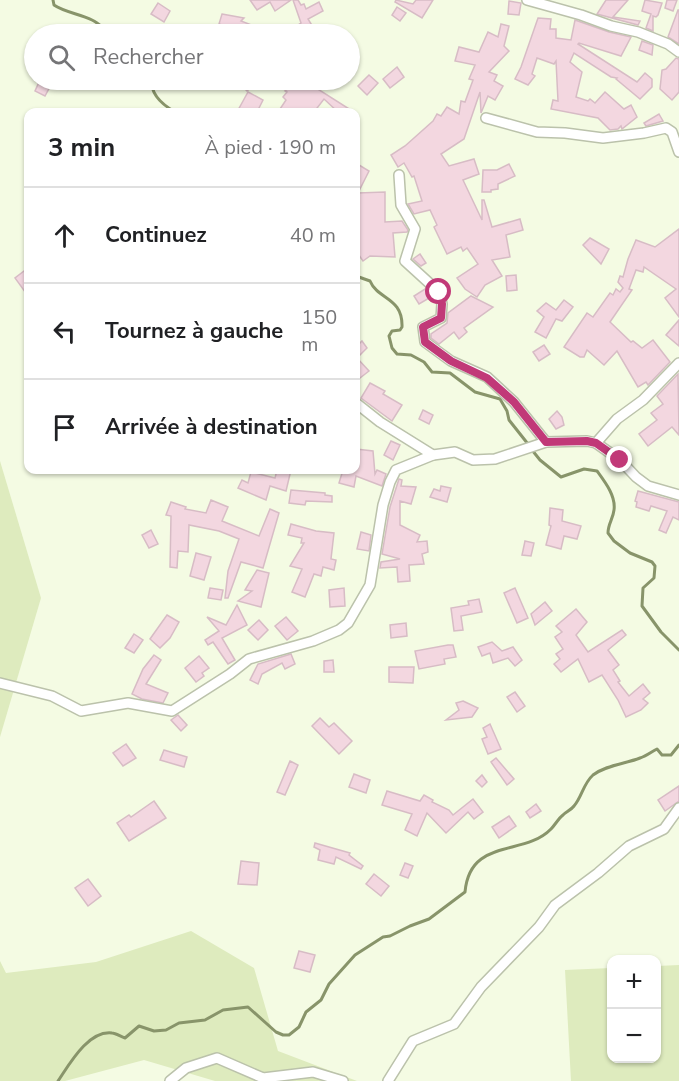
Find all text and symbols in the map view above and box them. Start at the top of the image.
search box [24,24,360,90]
icon: search [45,41,78,74]
text: Rechercher [93,42,204,72]
text: 3 min [48,130,115,165]
text: À pied · 190 m [205,134,336,161]
icon: ahead [48,219,81,252]
text: Continuez [105,220,207,250]
text: 40 m [290,222,336,249]
route start [425,278,451,304]
text: 150 m [301,304,337,358]
icon: left [48,315,81,348]
text: Tournez à gauche [105,316,283,346]
icon: arrive [48,411,81,444]
text: Arrivée à destination [105,412,318,442]
route end [606,446,632,472]
map controls [607,955,661,1063]
button: + [607,955,661,1009]
button: − [607,1009,661,1063]

